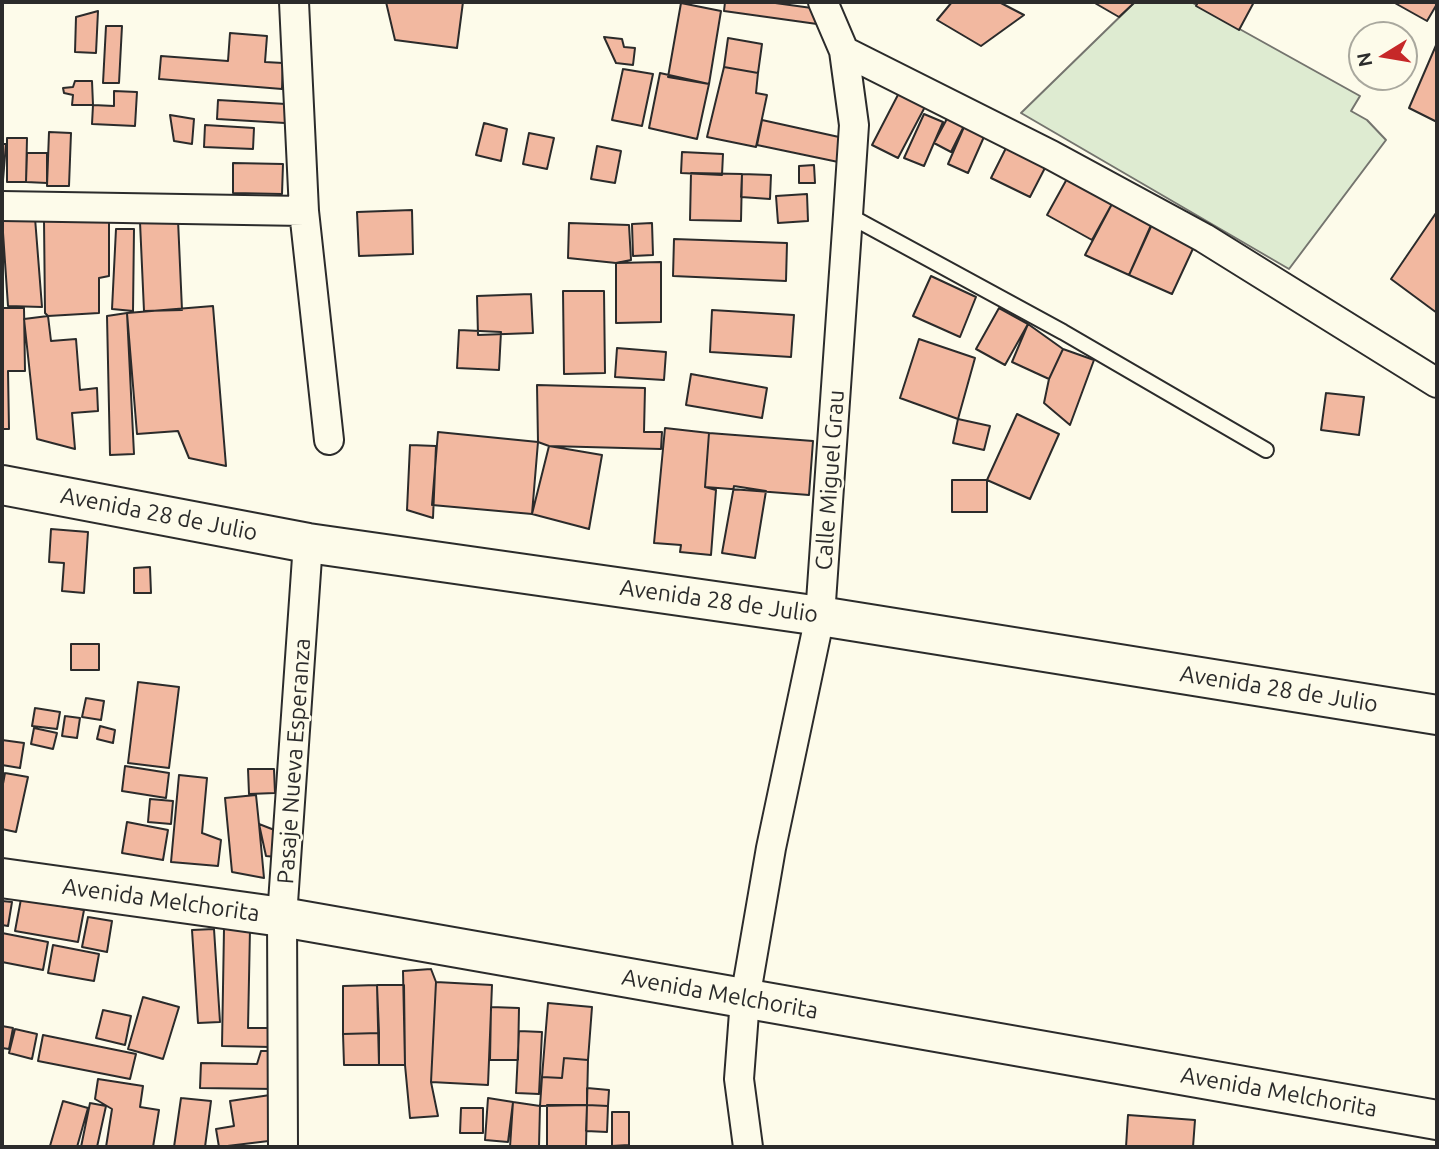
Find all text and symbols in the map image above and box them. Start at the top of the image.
north arrow [1348,21,1418,91]
text: N [1352,51,1377,69]
street label: Calle Miguel Grau [810,389,850,571]
street label: Avenida 28 de Julio [58,481,260,547]
street label: Avenida 28 de Julio [618,573,820,629]
street label: Pasaje Nueva Esperanza [272,637,316,885]
street label: Avenida 28 de Julio [1178,660,1380,718]
street label: Avenida Melchorita [61,872,261,928]
street label: Avenida Melchorita [620,963,820,1025]
street label: Avenida Melchorita [1179,1061,1379,1123]

